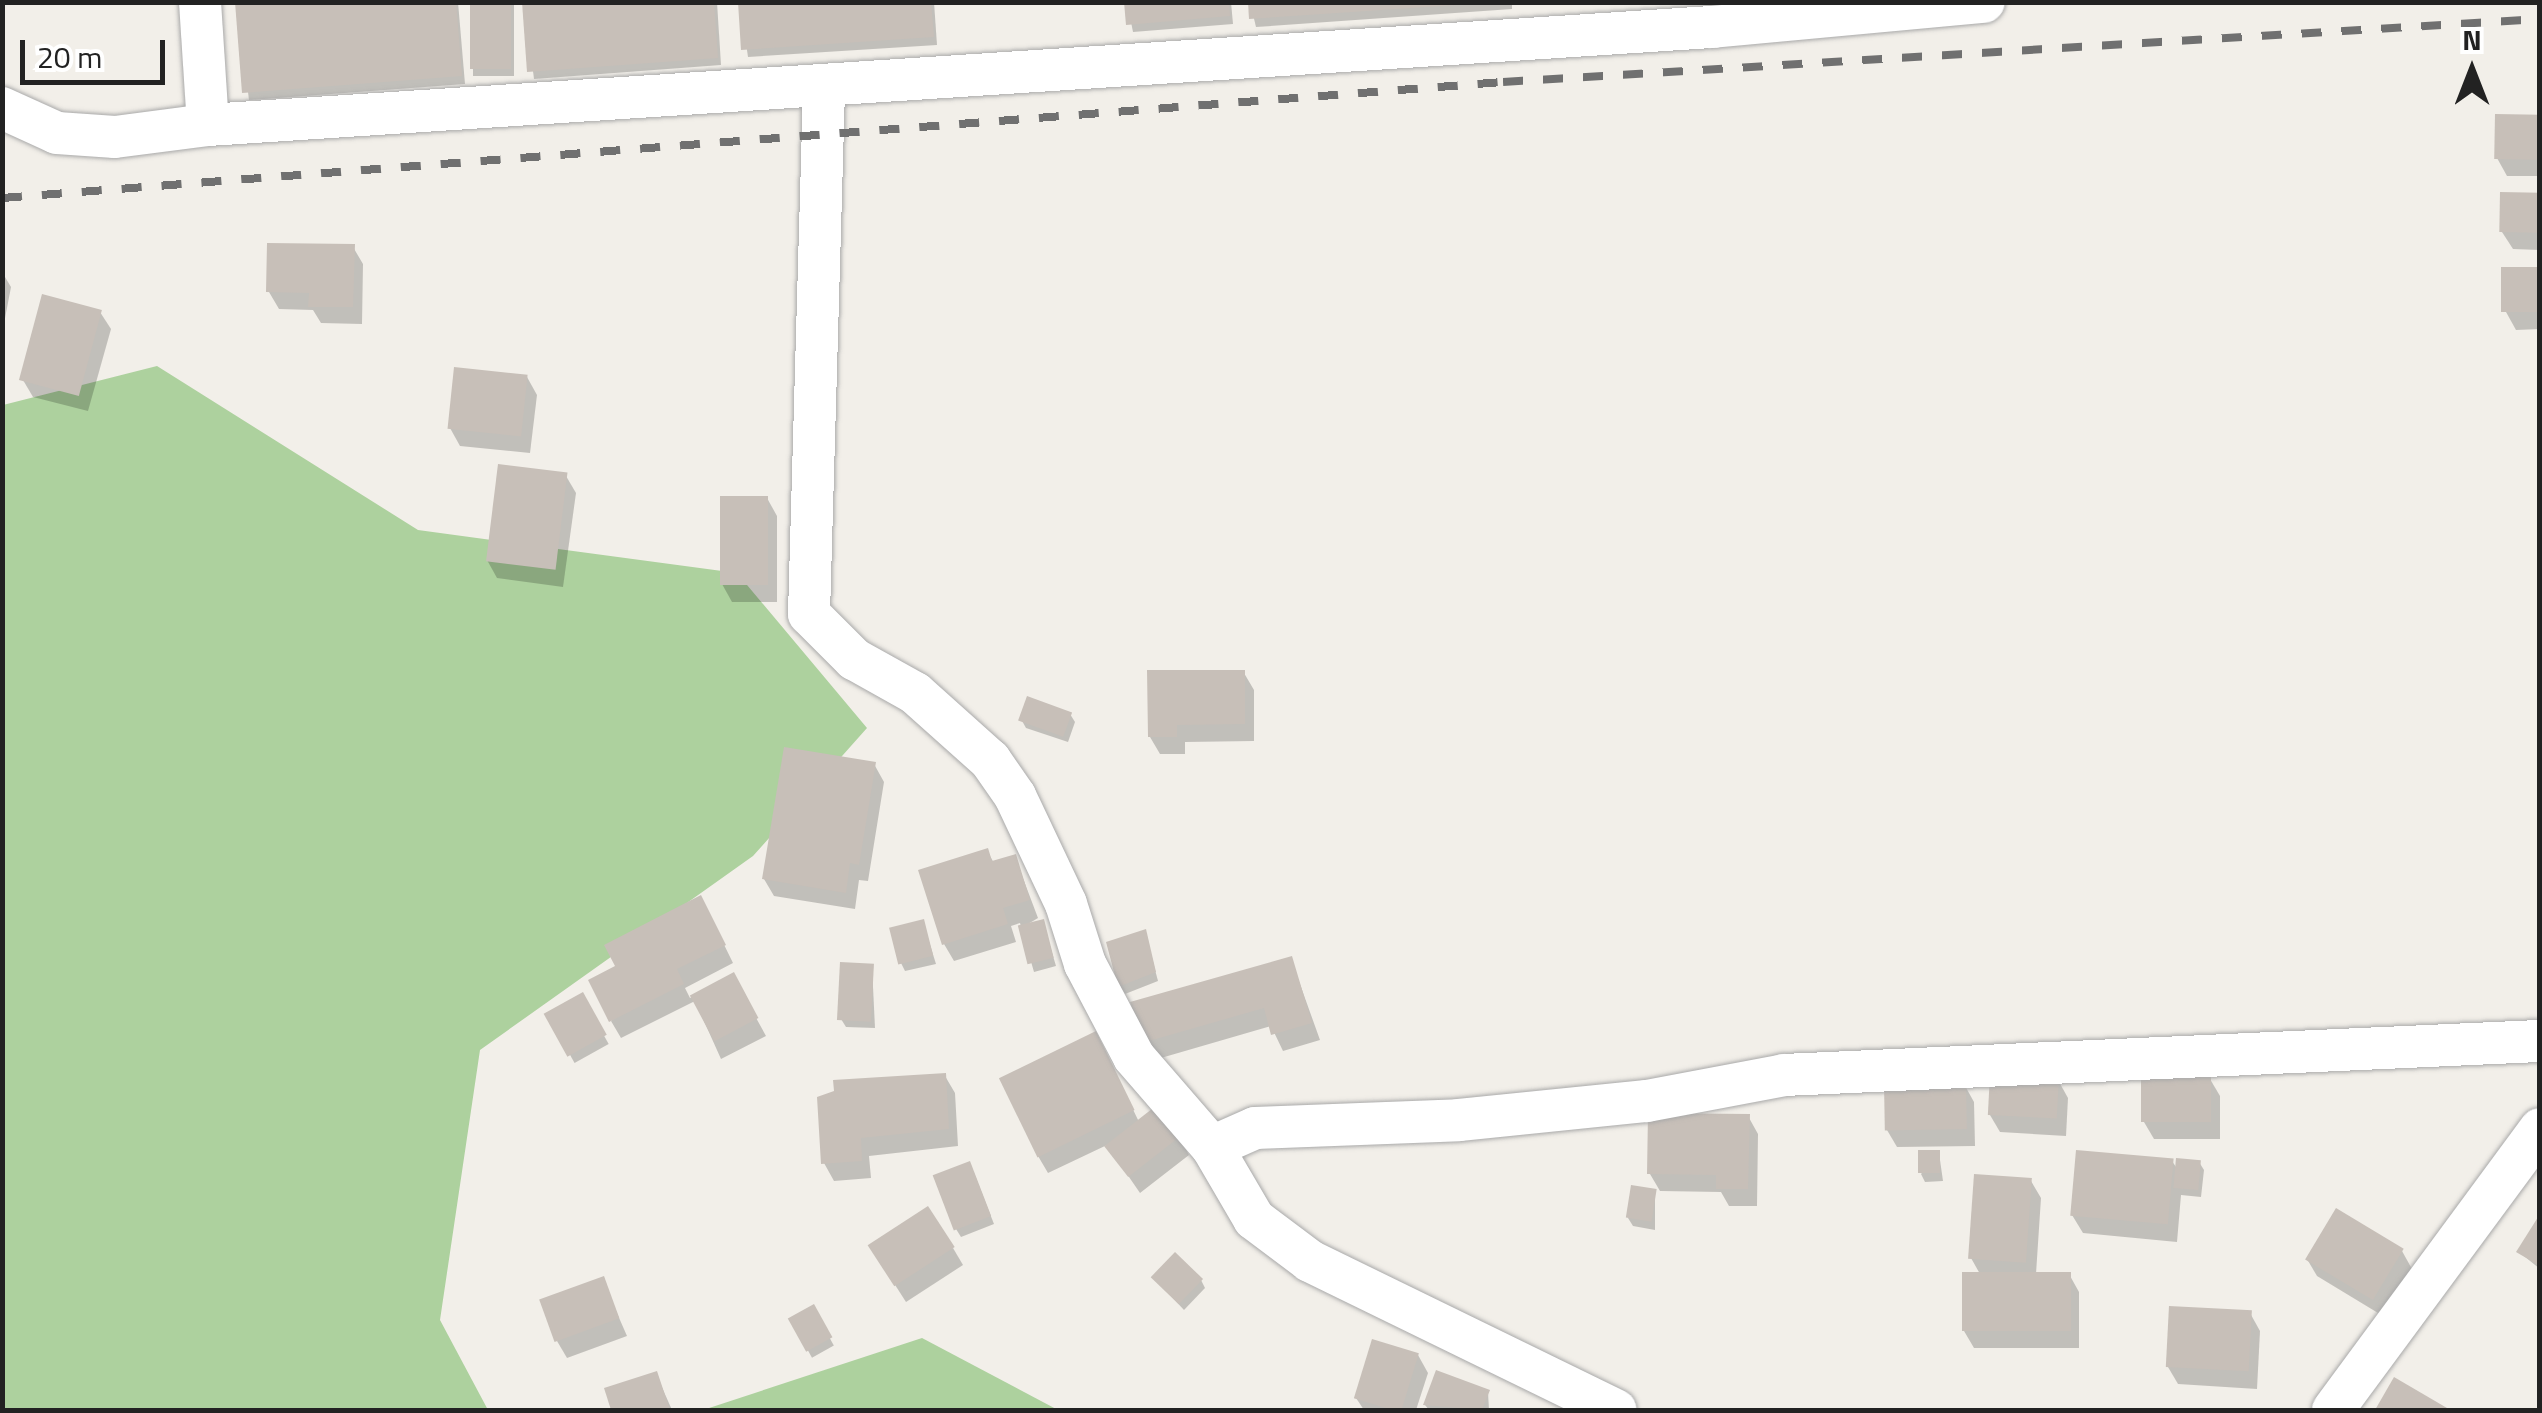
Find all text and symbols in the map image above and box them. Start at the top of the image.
text: N [2462,18,2482,61]
scale bar [25,20,170,82]
north arrow [2422,20,2522,120]
text: 20 m [37,34,102,80]

